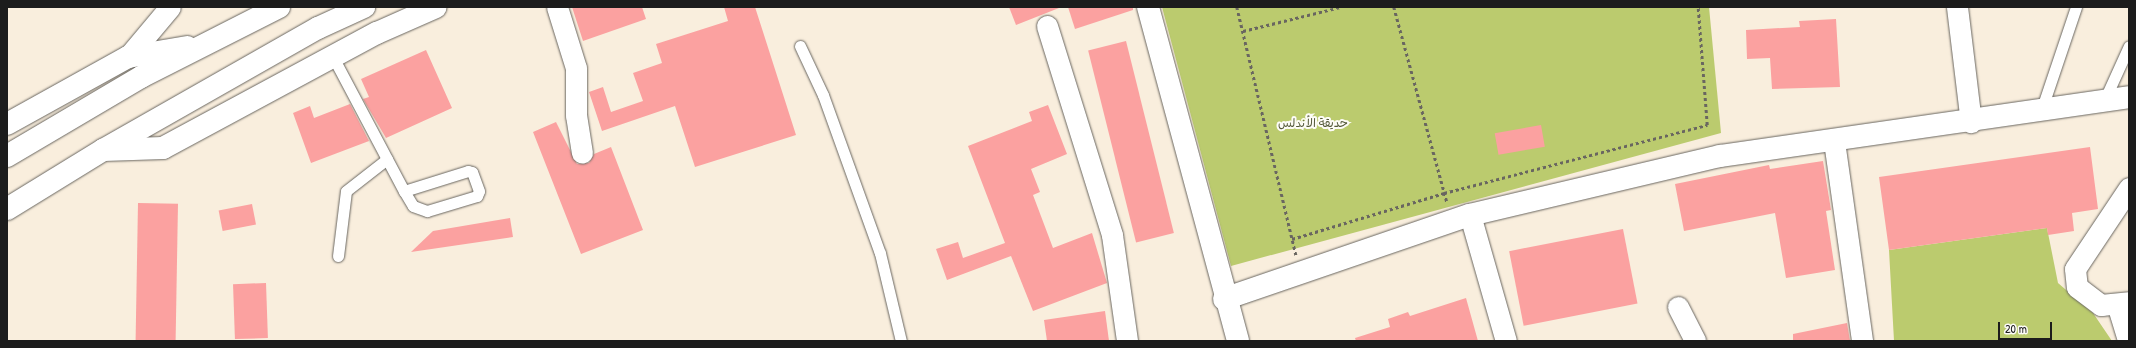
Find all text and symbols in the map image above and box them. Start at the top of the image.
park label: حديقة الأندلس [1278,116,1348,130]
scale bar [2000,314,2054,340]
text: 20 m [2005,320,2027,337]

